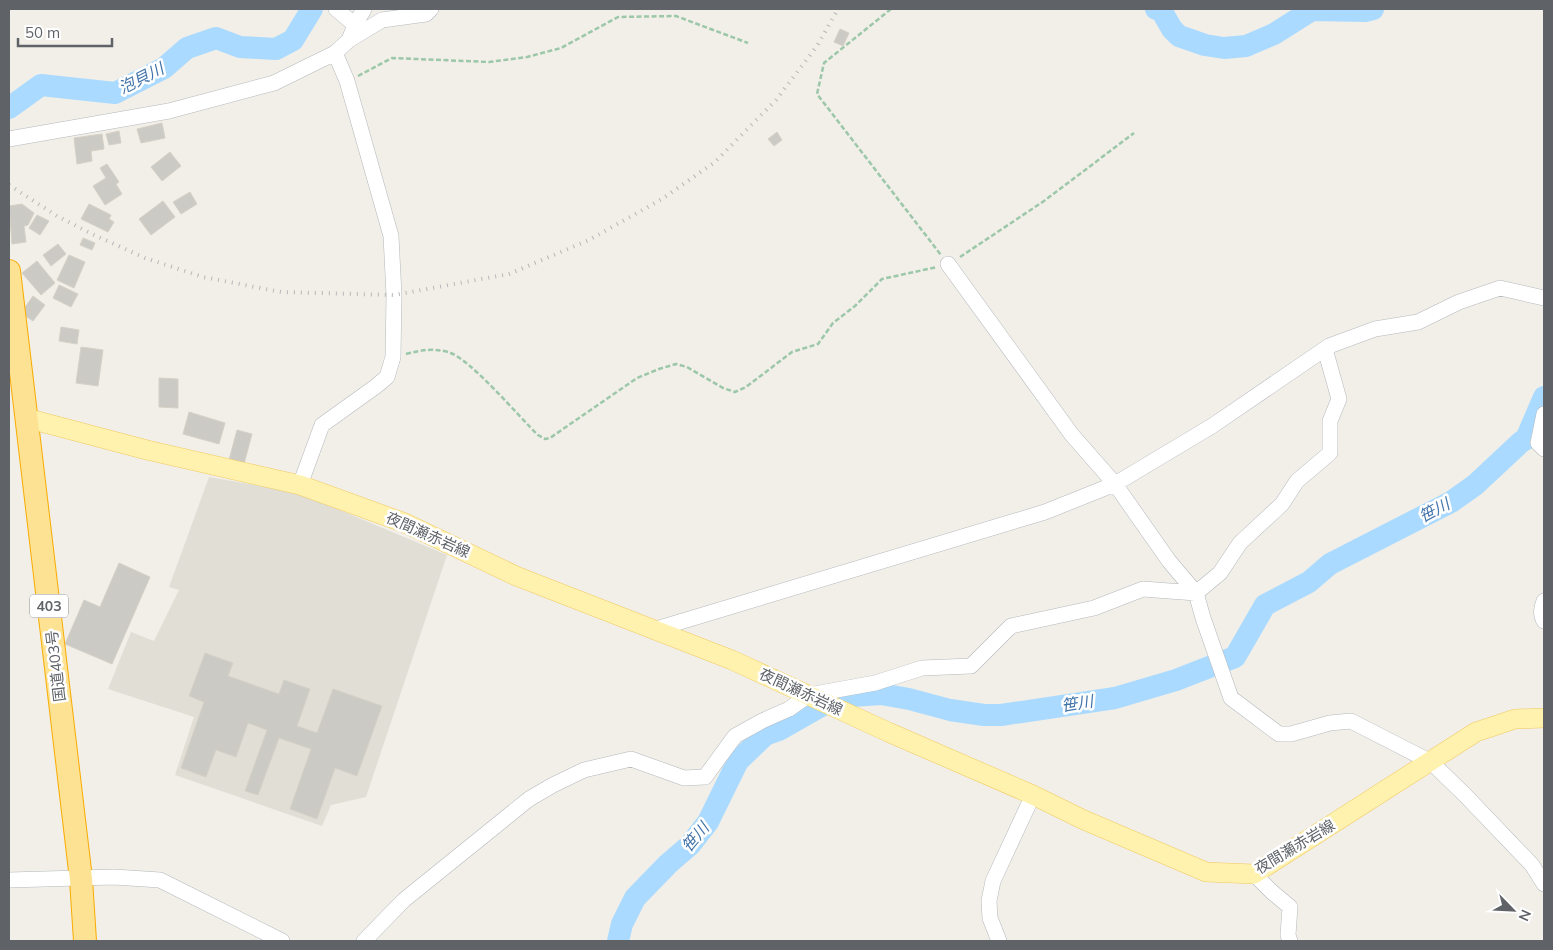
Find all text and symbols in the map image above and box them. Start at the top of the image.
scale bar [18,15,111,47]
text: 50 m [25,23,60,42]
water label: 泡貝川 [115,57,169,98]
water label: 笹川 [1415,493,1455,526]
street label: 夜間瀬赤岩線 [383,508,473,562]
road number: 403 [30,594,68,618]
street label: 国道403号 [42,629,69,703]
street label: 夜間瀬赤岩線 [756,664,846,719]
water label: 笹川 [1060,690,1096,715]
street label: 夜間瀬赤岩線 [1251,815,1338,878]
water label: 笹川 [677,817,714,856]
north arrow [1488,885,1538,935]
text: N [1515,907,1535,924]

